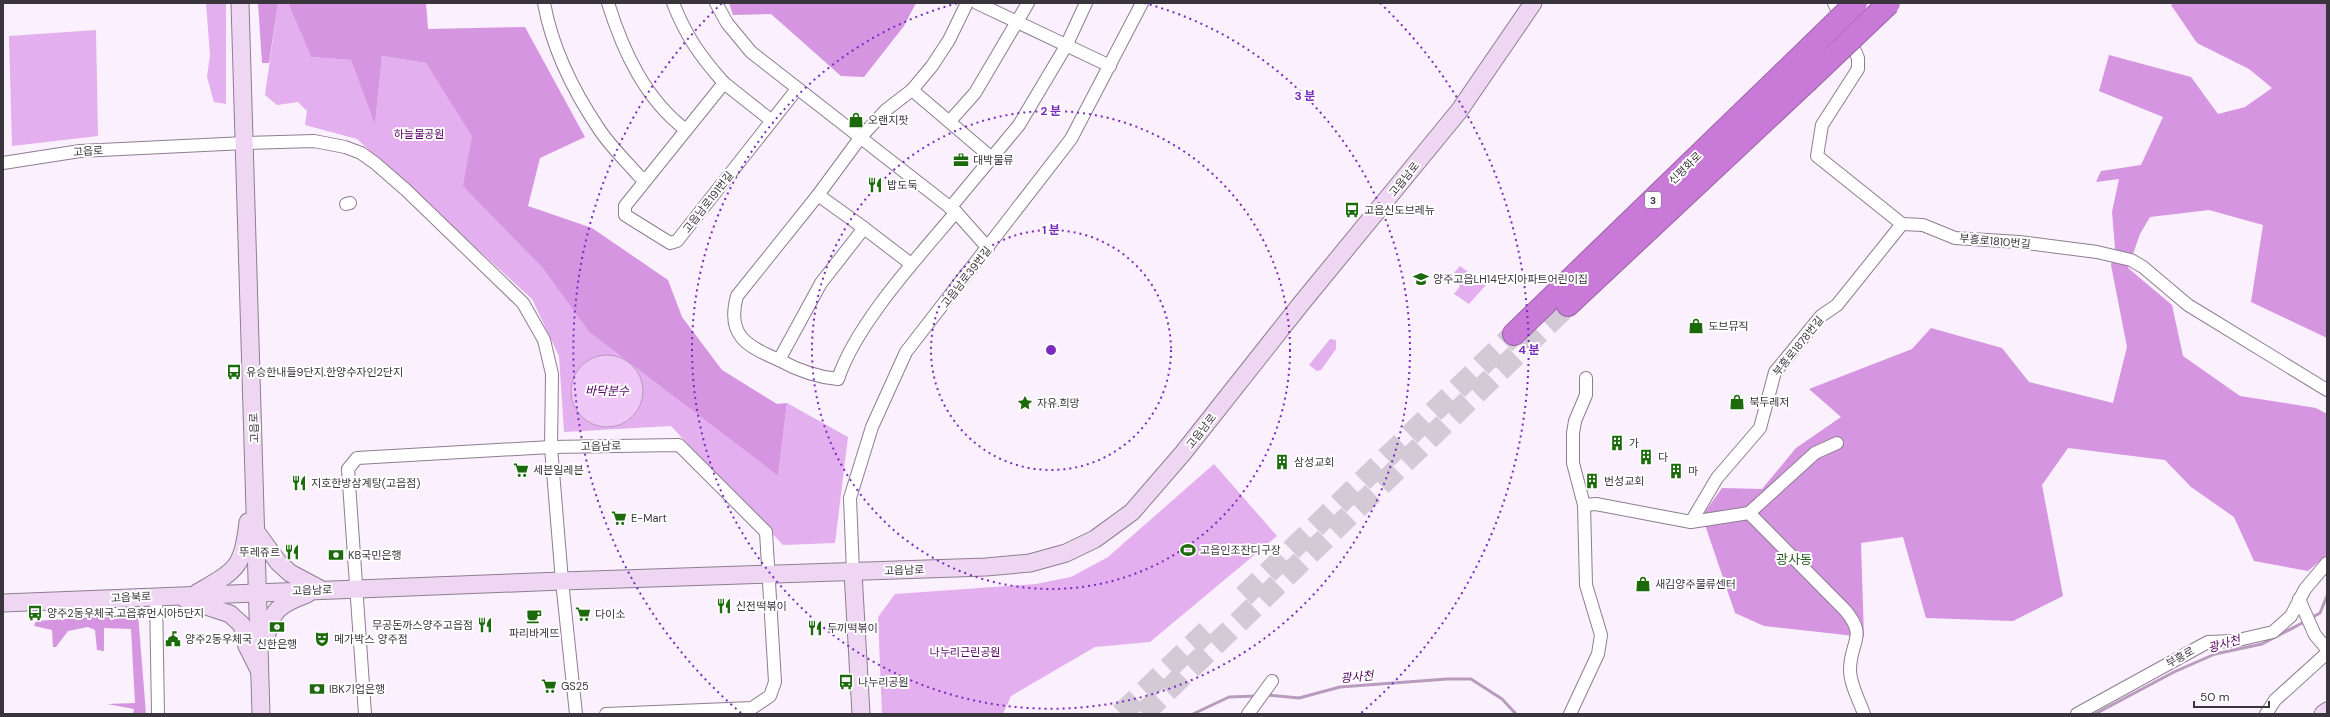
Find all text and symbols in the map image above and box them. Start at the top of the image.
text: 3 분 [1294,88,1316,104]
text: 2 분 [1041,103,1061,119]
shop icon: 오랜지팟 [847,111,865,129]
place label: 오랜지팟 [868,113,908,127]
park label: 하늘물공원 [394,127,444,141]
street label: 고읍로 [72,143,104,159]
street label: 신평화로 [1666,149,1704,187]
office icon: 대박물류 [952,151,970,169]
place label: 대박물류 [973,153,1013,167]
street label: 고읍남로 [1386,159,1422,199]
street label: 고읍남로191번길 [680,168,736,236]
restaurant icon: 밥도둑 [866,176,884,194]
place label: 밥도둑 [887,178,917,192]
road number: 3 [1645,192,1661,208]
bus stop icon: 고읍신도브레뉴 [1343,201,1361,219]
place label: 고읍신도브레뉴 [1364,203,1435,217]
text: 1 분 [1042,222,1060,238]
street label: 부흥로1810번길 [1959,231,2031,251]
street label: 고읍남로39번길 [938,244,994,310]
school or university icon: 양주고읍LH14단지아파트어린이집 [1412,270,1430,288]
place label: 양주고읍LH14단지아파트어린이집 [1433,272,1588,286]
street label: 부흥로1878번길 [1770,313,1826,379]
shop icon: 도브뮤직 [1687,317,1705,335]
place label: 도브뮤직 [1708,319,1748,333]
text: 4 분 [1518,342,1540,358]
centre of rings [1044,343,1058,357]
bus stop icon: 유승한내들9단지.한양수자인2단지 [225,363,243,381]
place label: 유승한내들9단지.한양수자인2단지 [246,365,403,379]
water label: 바닥분수 [585,383,630,399]
shop icon: 북두레저 [1728,393,1746,411]
place icon: 자유.희망 [1016,394,1034,412]
place label: 북두레저 [1749,395,1789,409]
place label: 자유.희망 [1037,396,1080,410]
street label: 고읍남로 [1183,411,1219,451]
street label: 고읍로 [246,413,262,443]
building icon: 가 [1608,434,1626,452]
place label: 가 [1629,436,1639,450]
street label: 고읍남로 [581,439,621,453]
building icon: 다 [1637,448,1655,466]
place label: 다 [1658,450,1668,464]
building icon: 삼성교회 [1273,453,1291,471]
place label: 삼성교회 [1294,455,1334,469]
supermarket icon: 세븐일레븐 [512,461,530,479]
building icon: 마 [1667,462,1685,480]
place label: 세븐일레븐 [533,463,584,477]
place label: 마 [1688,464,1698,478]
building icon: 번성교회 [1583,472,1601,490]
restaurant icon: 지호한방삼계탕(고읍점) [290,474,308,492]
place label: 번성교회 [1604,474,1644,488]
place label: 지호한방삼계탕(고읍점) [311,476,420,490]
supermarket icon: E-Mart [610,509,628,527]
place label: E-Mart [631,511,667,525]
sports icon: 고읍인조잔디구장 [1179,541,1197,559]
restaurant icon: 뚜레쥬르 [283,543,301,561]
place label: 고읍인조잔디구장 [1200,543,1281,557]
place label: 뚜레쥬르 [240,545,280,559]
bank icon: KB국민은행 [327,546,345,564]
place label: KB국민은행 [348,548,402,562]
district label: 광사동 [1776,551,1812,568]
street label: 고읍남로 [884,562,924,578]
shop icon: 새김양주물류센터 [1634,575,1652,593]
place label: 새김양주물류센터 [1655,577,1736,591]
street label: 고읍남로 [292,582,332,598]
street label: 고읍북로 [110,589,152,605]
restaurant icon: 신전떡볶이 [715,597,733,615]
place label: 신전떡볶이 [736,599,787,613]
bus stop icon: 양주2동우체국.고읍휴먼시아5단지 [26,604,44,622]
supermarket icon: 다이소 [574,605,592,623]
place label: 양주2동우체국.고읍휴먼시아5단지 [47,606,204,620]
cafe icon: 파리바게뜨 [525,607,543,625]
place label: 다이소 [595,607,625,621]
restaurant icon: 무공돈까스양주고읍점 [476,616,494,634]
bank icon: 신한은행 [268,618,286,636]
place label: 무공돈까스양주고읍점 [372,618,473,632]
restaurant icon: 두끼떡볶이 [806,619,824,637]
place label: 두끼떡볶이 [827,621,878,635]
place label: 파리바게뜨 [509,626,559,640]
public building icon: 양주2동우체국 [164,630,182,648]
theatre icon: 메가박스 양주점 [313,630,331,648]
water label: 광사천 [2206,631,2244,656]
place label: 양주2동우체국 [185,632,252,646]
place label: 메가박스 양주점 [334,632,408,646]
place label: 신한은행 [257,637,297,651]
street label: 부흥로 [2163,644,2197,670]
park label: 나누리근린공원 [930,645,1000,659]
water label: 광사천 [1340,667,1376,686]
bus stop icon: 나누리공원 [837,673,855,691]
place label: 나누리공원 [858,675,909,689]
supermarket icon: GS25 [540,677,558,695]
place label: GS25 [561,679,589,693]
bank icon: IBK기업은행 [308,680,326,698]
place label: IBK기업은행 [329,682,385,696]
scale bar [2194,683,2269,709]
text: 50 m [2200,689,2229,705]

